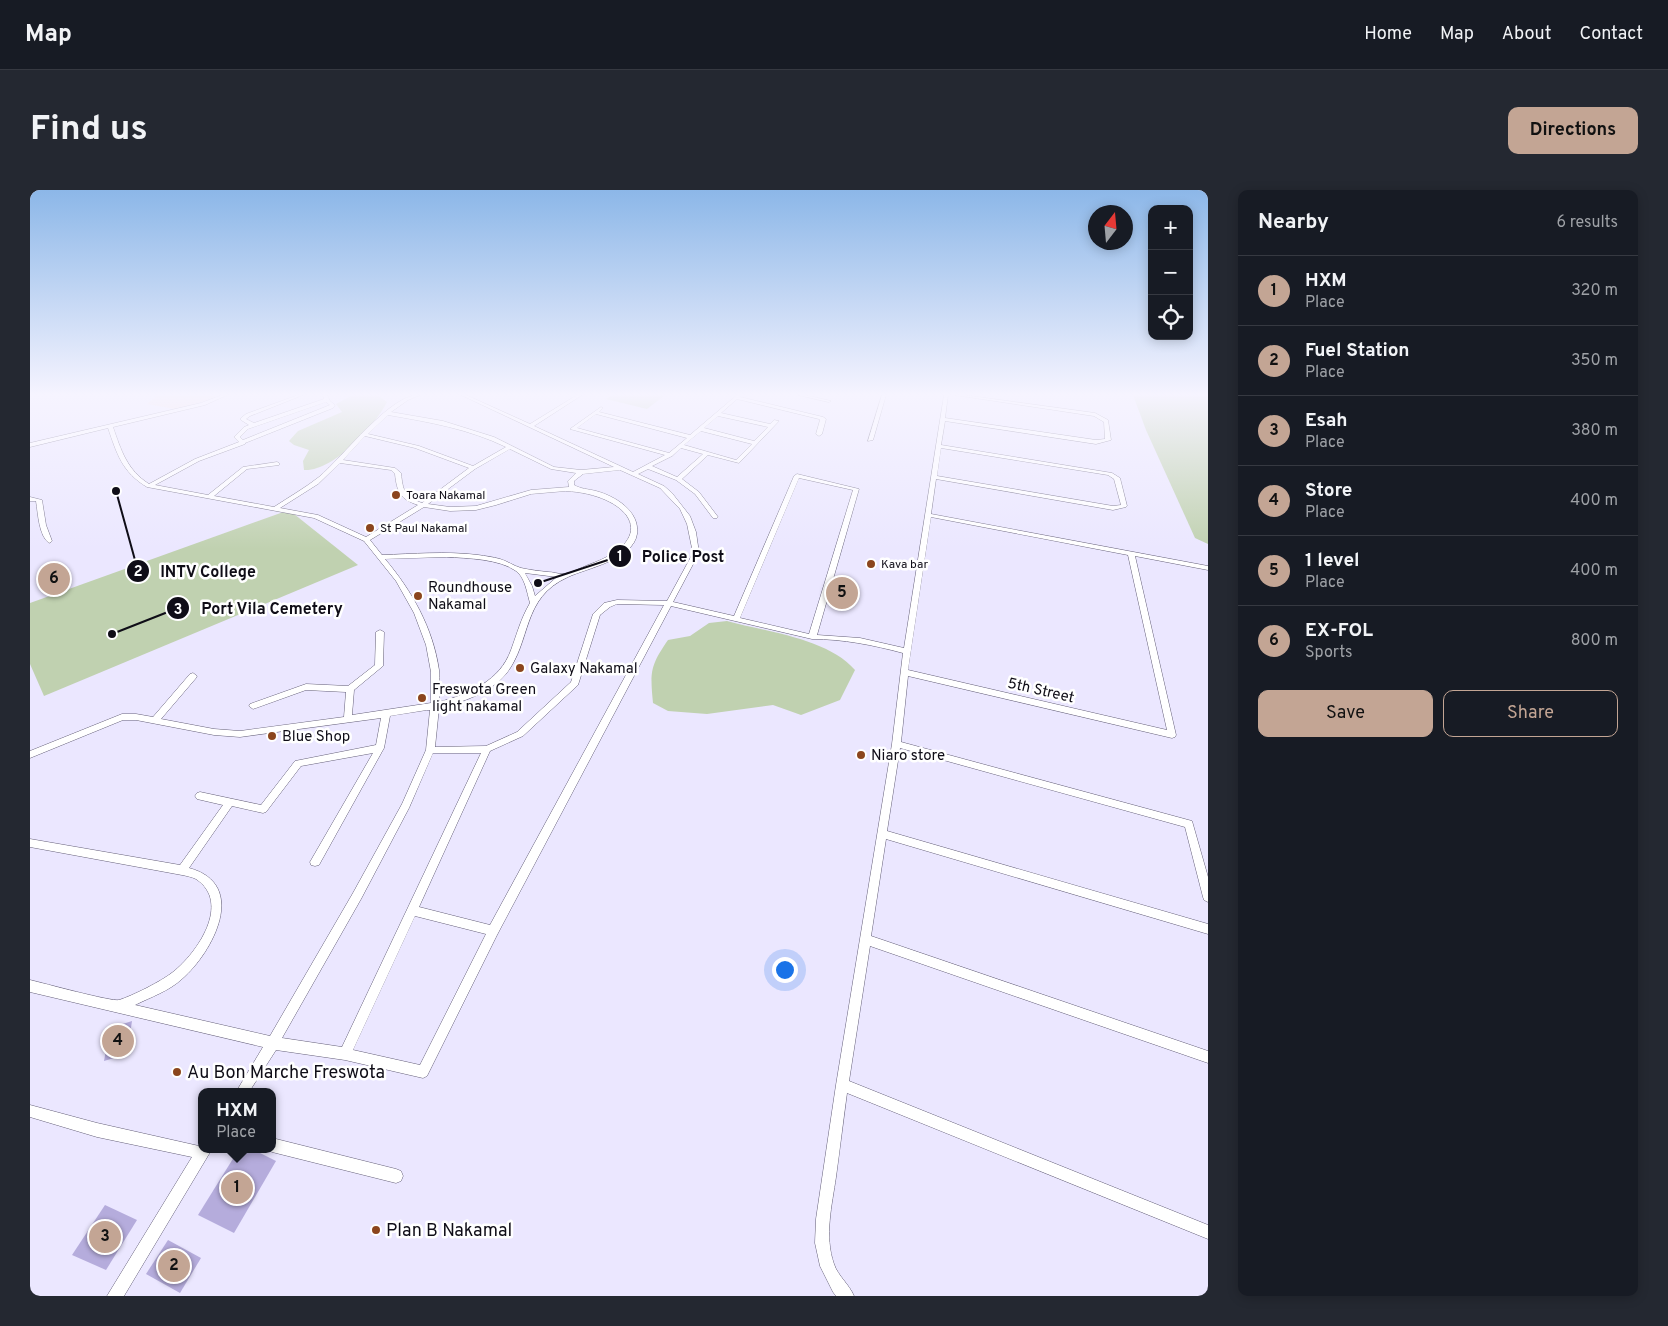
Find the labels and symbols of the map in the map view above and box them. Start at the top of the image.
north arrow [1088,205,1133,250]
place label: Toara Nakamal [406,488,485,504]
marker: Toara Nakamal [390,489,402,501]
place label: St Paul Nakamal [380,521,467,537]
marker: St Paul Nakamal [364,522,376,534]
callout: Police Post [607,541,735,572]
text: 1 [617,548,623,567]
text: Police Post [642,548,724,568]
callout: INTV College [125,555,267,586]
place label: Kava bar [881,557,928,573]
marker: Kava bar [865,558,877,570]
pin: 6 [38,560,70,598]
text: 2 [133,563,143,582]
text: INTV College [160,563,256,583]
pin: 5 [826,574,858,612]
place label: Roundhouse Nakamal [428,579,512,615]
marker: Roundhouse Nakamal [412,590,424,602]
callout: Port Vila Cemetery [166,593,353,624]
text: Port Vila Cemetery [201,600,343,620]
text: 3 [174,601,183,620]
place label: Galaxy Nakamal [530,660,638,679]
marker: Galaxy Nakamal [514,662,526,674]
street label: 5th Street [1005,675,1076,708]
place label: Freswota Green light nakamal [432,681,536,717]
marker: Freswota Green light nakamal [416,692,428,704]
place label: Blue Shop [282,728,350,747]
marker: Blue Shop [266,730,278,742]
place label: Niaro store [871,747,945,766]
marker: Niaro store [855,749,867,761]
your location [772,957,798,983]
pin: 4 [102,1022,134,1060]
place label: Au Bon Marche Freswota [187,1062,385,1085]
marker: Au Bon Marche Freswota [171,1066,183,1078]
pin: 1 [221,1169,253,1207]
pin: 3 [89,1218,121,1256]
place label: Plan B Nakamal [386,1220,512,1243]
marker: Plan B Nakamal [370,1224,382,1236]
pin: 2 [158,1247,190,1285]

